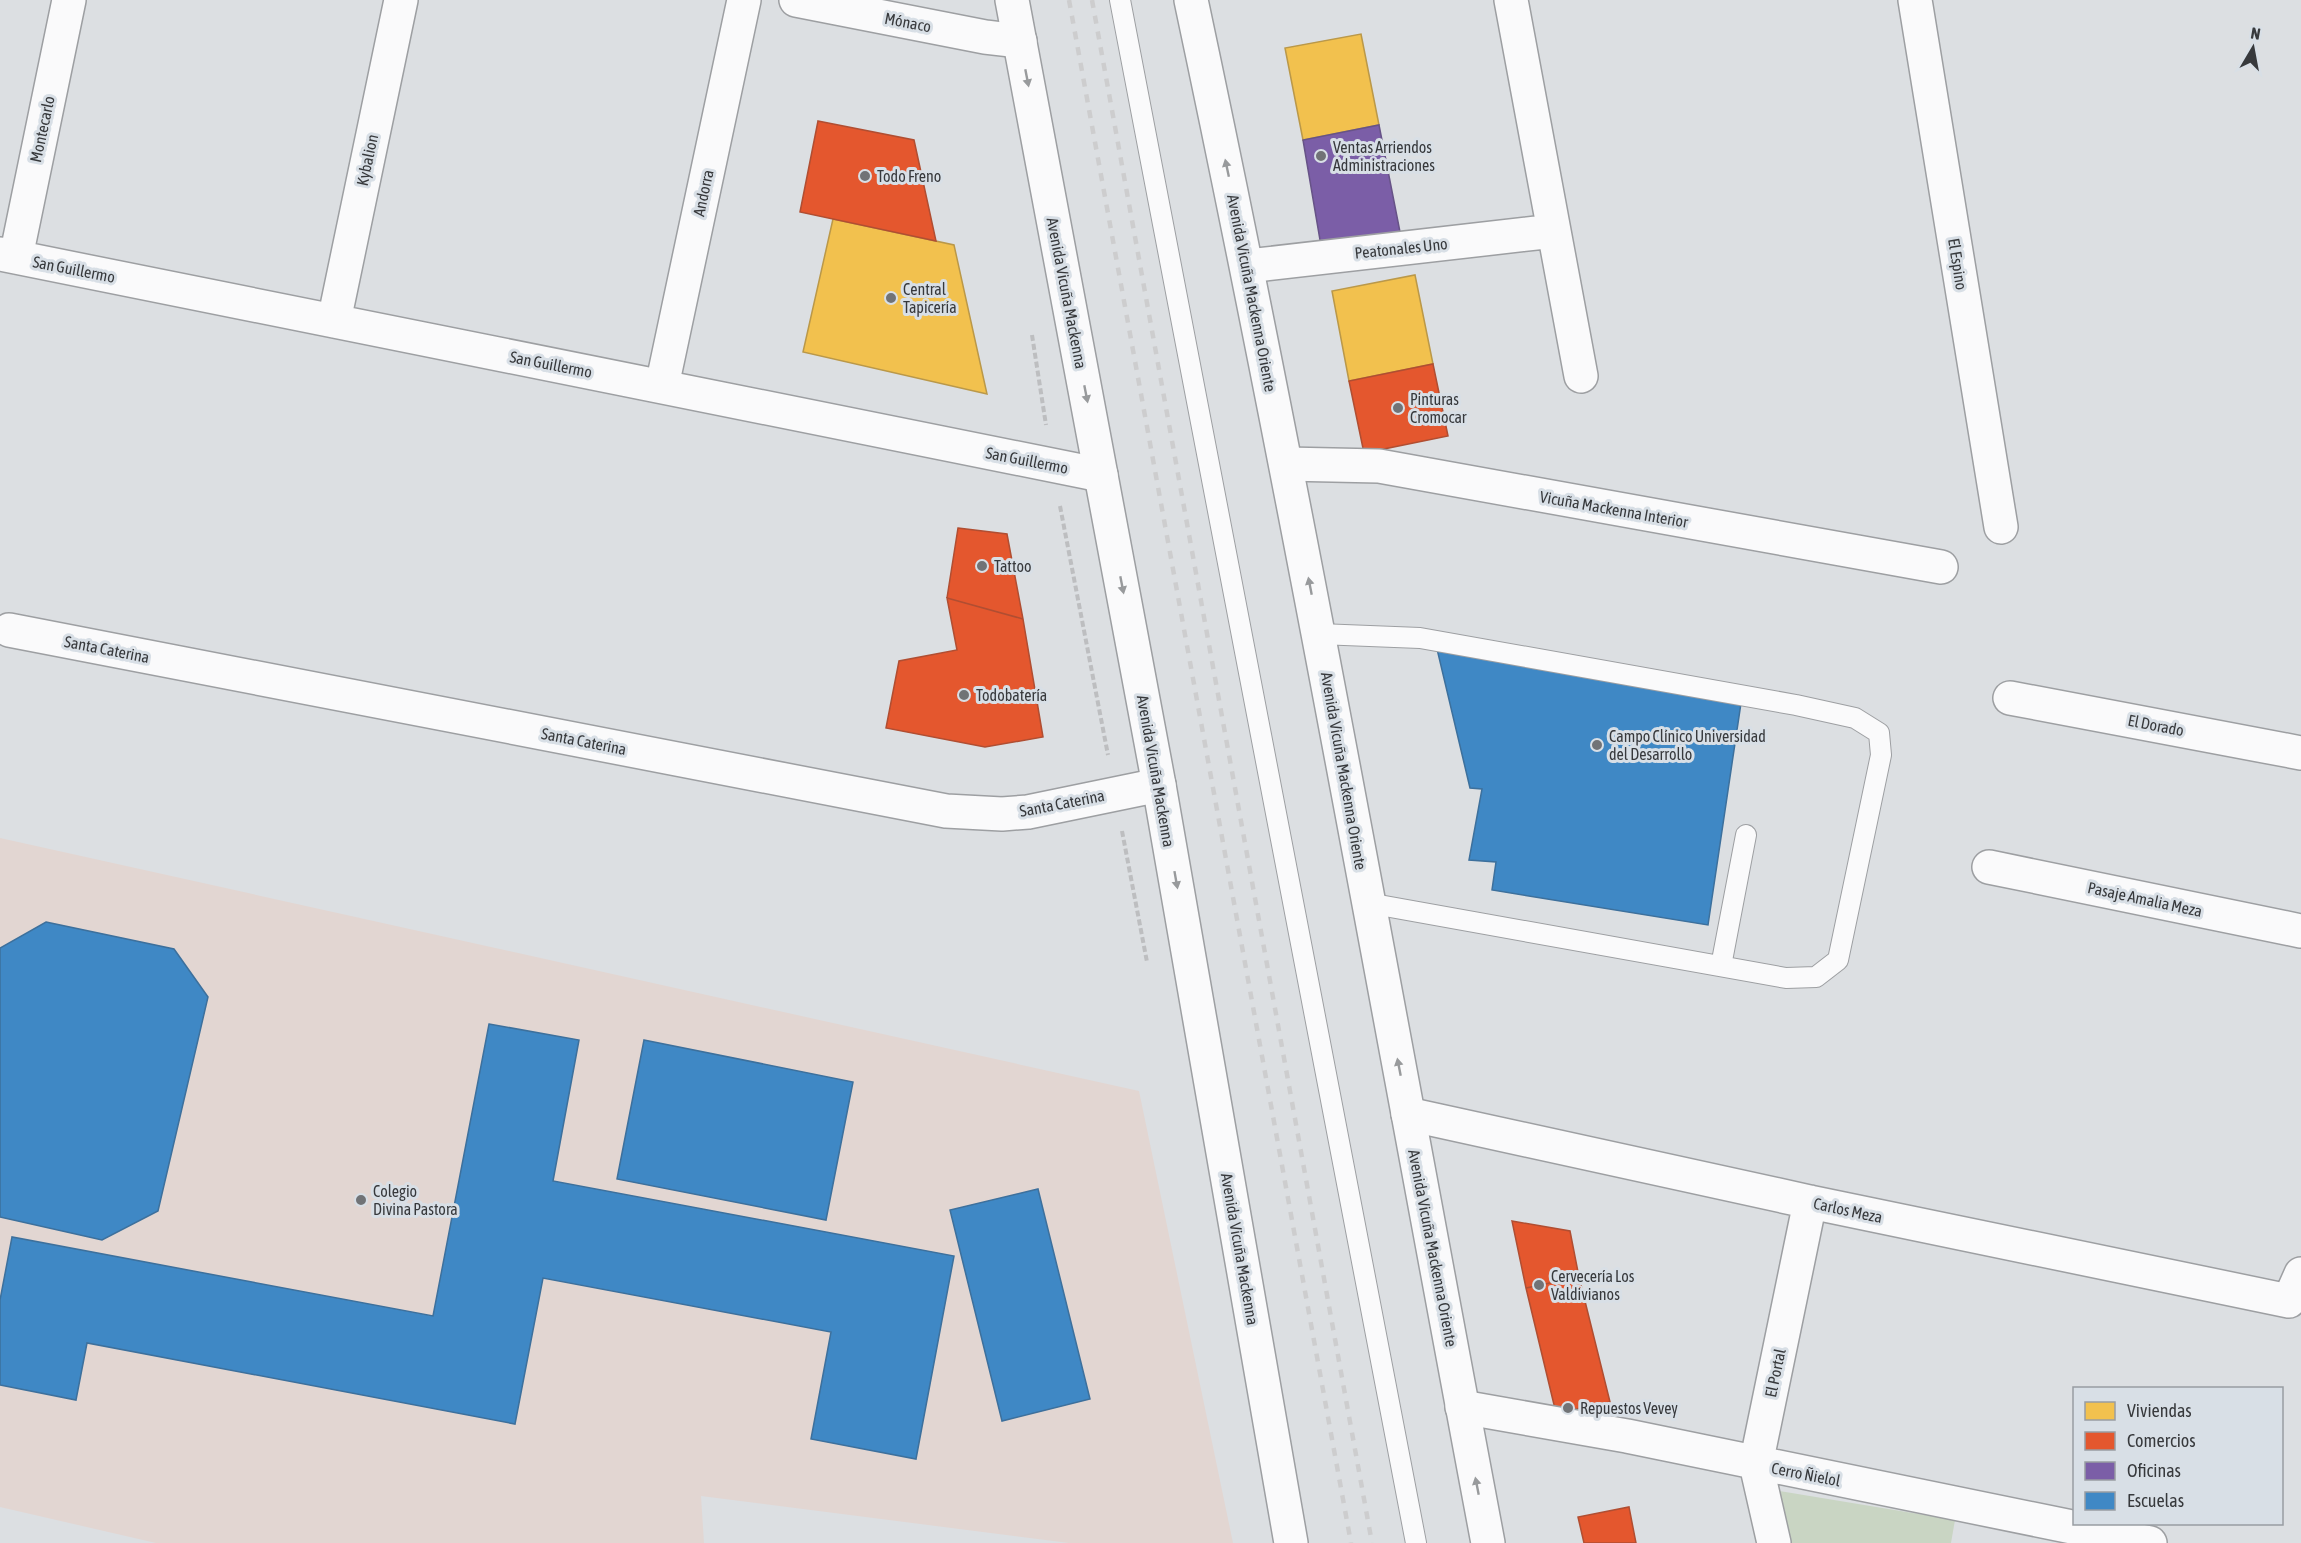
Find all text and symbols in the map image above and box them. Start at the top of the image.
street label: Mónaco [883,9,933,35]
north arrow [2223,18,2283,78]
text: N [2249,24,2262,43]
one-way arrow [1023,69,1032,88]
street label: Montecarlo [26,94,58,164]
street label: Kybalion [353,133,382,188]
place label: Ventas Arriendos Administraciones [1333,138,1435,174]
marker: Ventas Arriendos Administraciones [1314,149,1328,163]
one-way arrow [1222,158,1231,177]
place label: Todo Freno [877,167,941,185]
street label: Andorra [689,168,717,218]
marker: Todo Freno [858,169,872,183]
street label: Avenida Vicuña Mackenna Oriente [1224,193,1280,393]
street label: Avenida Vicuña Mackenna [1043,216,1091,370]
street label: Peatonales Uno [1354,234,1448,262]
street label: El Espino [1944,237,1971,291]
street label: San Guillermo [31,252,117,286]
place label: Central Tapicería [903,280,957,317]
marker: Central Tapicería [884,291,898,305]
street label: San Guillermo [508,347,594,381]
one-way arrow [1082,384,1091,403]
place label: Pinturas Cromocar [1410,390,1467,426]
marker: Pinturas Cromocar [1391,401,1405,415]
street label: San Guillermo [984,443,1070,477]
street label: Vicuña Mackenna Interior [1539,487,1690,531]
place label: Tattoo [994,557,1031,575]
marker: Tattoo [975,559,989,573]
one-way arrow [1118,576,1127,595]
one-way arrow [1305,576,1314,595]
street label: Santa Caterina [63,632,151,666]
street label: Avenida Vicuña Mackenna Oriente [1318,671,1370,871]
place label: Todobatería [976,686,1047,704]
marker: Todobatería [957,688,971,702]
street label: Avenida Vicuña Mackenna [1134,694,1178,848]
street label: El Dorado [2126,711,2186,739]
street label: Santa Caterina [540,724,628,758]
place label: Campo Clínico Universidad del Desarrollo [1609,727,1766,763]
marker: Campo Clínico Universidad del Desarrollo [1590,738,1604,752]
street label: Santa Caterina [1018,786,1106,820]
one-way arrow [1172,871,1181,890]
street label: Pasaje Amalia Meza [2086,878,2204,921]
one-way arrow [1394,1057,1403,1076]
street label: Avenida Vicuña Mackenna Oriente [1405,1148,1461,1348]
street label: Avenida Vicuña Mackenna [1218,1172,1262,1326]
place label: Colegio Divina Pastora [373,1182,458,1218]
marker: Colegio Divina Pastora [354,1193,368,1207]
street label: Carlos Meza [1812,1194,1884,1226]
place label: Cervecería Los Valdivianos [1551,1267,1635,1303]
marker: Cervecería Los Valdivianos [1532,1278,1546,1292]
street label: El Portal [1761,1346,1789,1399]
legend [2073,1387,2283,1525]
place label: Repuestos Vevey [1580,1399,1678,1418]
text: Viviendas [2127,1400,2192,1421]
marker: Repuestos Vevey [1561,1401,1575,1415]
text: Comercios [2127,1430,2196,1451]
street label: Cerro Ñielol [1770,1459,1843,1490]
text: Oficinas [2127,1460,2181,1481]
one-way arrow [1472,1476,1481,1495]
text: Escuelas [2127,1490,2184,1511]

